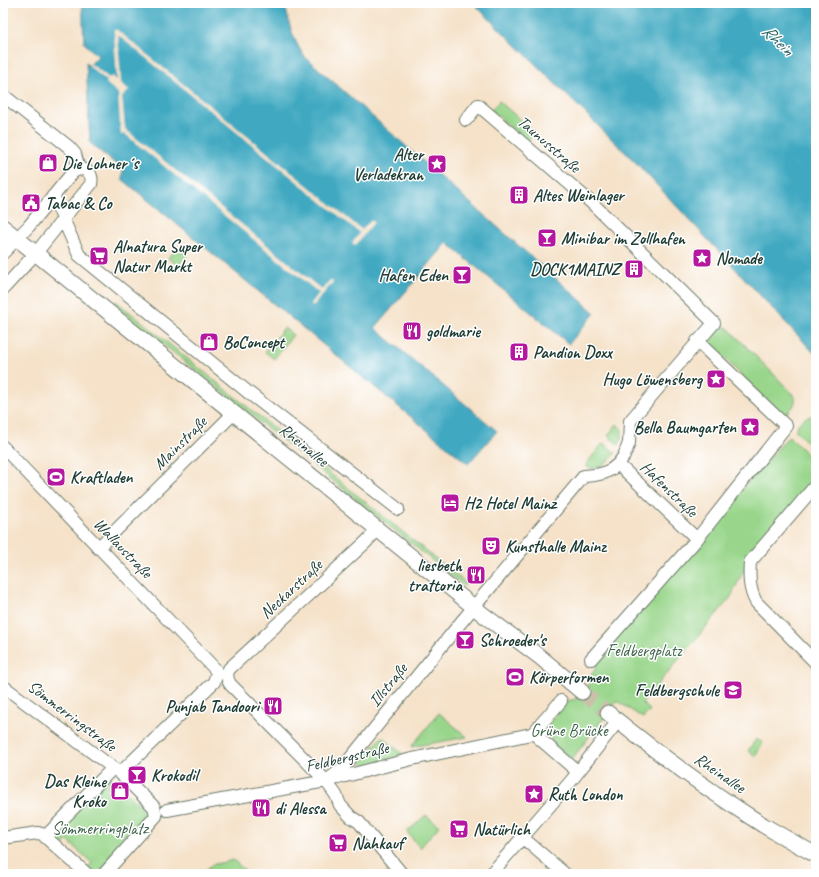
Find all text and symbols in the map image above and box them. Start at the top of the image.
water label: Rhein [758,20,800,62]
street label: Taunusstraße [513,111,586,178]
place label: Alter Verladekran [353,144,425,185]
shop icon: Die Lohner´s [37,152,59,174]
place label: Die Lohner´s [62,153,140,174]
place icon: Alter Verladekran [426,153,448,175]
building icon: Altes Weinlager [508,184,530,206]
place label: Altes Weinlager [533,185,626,206]
public building icon: Tabac & Co [20,192,42,214]
place label: Tabac & Co [45,193,113,214]
bar icon: Minibar im Zollhafen [536,227,558,249]
place label: Minibar im Zollhafen [561,228,686,249]
place label: Alnatura Super Natur Markt [113,236,204,277]
supermarket icon: Alnatura Super Natur Markt [88,245,110,267]
place icon: Nomade [691,247,713,269]
place label: Nomade [716,248,763,269]
building icon: DOCK1MAINZ [623,258,645,280]
place label: DOCK1MAINZ [530,259,623,280]
bar icon: Hafen Eden [451,264,473,286]
place label: Hafen Eden [379,265,449,286]
restaurant icon: goldmarie [401,320,423,342]
place label: goldmarie [426,321,482,342]
shop icon: BoConcept [198,331,220,353]
place label: BoConcept [223,332,287,353]
building icon: Pandion Doxx [508,341,530,363]
place label: Pandion Doxx [533,342,614,363]
place icon: Hugo Löwensberg [705,368,727,390]
place label: Hugo Löwensberg [602,369,704,390]
street label: Mainstraße [149,411,212,474]
place icon: Bella Baumgarten [739,416,761,438]
place label: Bella Baumgarten [634,417,737,438]
street label: Rheinallee [275,419,334,472]
street label: Hafenstraße [636,456,703,523]
sports icon: Kraftladen [45,466,67,488]
place label: Kraftladen [70,467,134,488]
hotel icon: H2 Hotel Mainz [439,492,461,514]
place label: H2 Hotel Mainz [464,493,558,514]
street label: Wallaustraße [89,513,158,584]
theatre icon: Kunsthalle Mainz [480,535,502,557]
place label: Kunsthalle Mainz [505,536,607,557]
street label: Neckarstraße [255,554,328,623]
place label: liesbeth trattoria [408,555,463,596]
restaurant icon: liesbeth trattoria [465,564,487,586]
bar icon: Schroeder's [454,629,476,651]
place label: Schroeder's [479,630,548,651]
park label: Feldbergplatz [606,640,683,661]
street label: Illstraße [364,658,413,711]
sports icon: Körperformen [504,666,526,688]
place label: Körperformen [529,667,610,688]
street label: Sömmerringstraße [24,676,122,757]
school or university icon: Feldbergschule [722,679,744,701]
place label: Feldbergschule [635,680,721,701]
restaurant icon: Punjab Tandoori [262,695,284,717]
place label: Punjab Tandoori [166,696,262,717]
park label: Grüne Brücke [531,720,609,741]
street label: Feldbergstraße [303,737,392,777]
street label: Rheinallee [690,748,751,799]
bar icon: Krokodil [126,764,148,786]
place label: Krokodil [151,765,202,786]
place label: Das Kleine Kroko [44,771,108,812]
shop icon: Das Kleine Kroko [109,780,131,802]
place icon: Ruth London [523,783,545,805]
place label: Ruth London [548,784,624,805]
restaurant icon: di Alessa [250,797,272,819]
place label: di Alessa [275,798,328,819]
park label: Sömmerringplatz [52,818,150,839]
supermarket icon: Natürlich [448,818,470,840]
place label: Natürlich [473,819,531,840]
supermarket icon: Nahkauf [327,832,349,854]
place label: Nahkauf [352,833,408,854]

